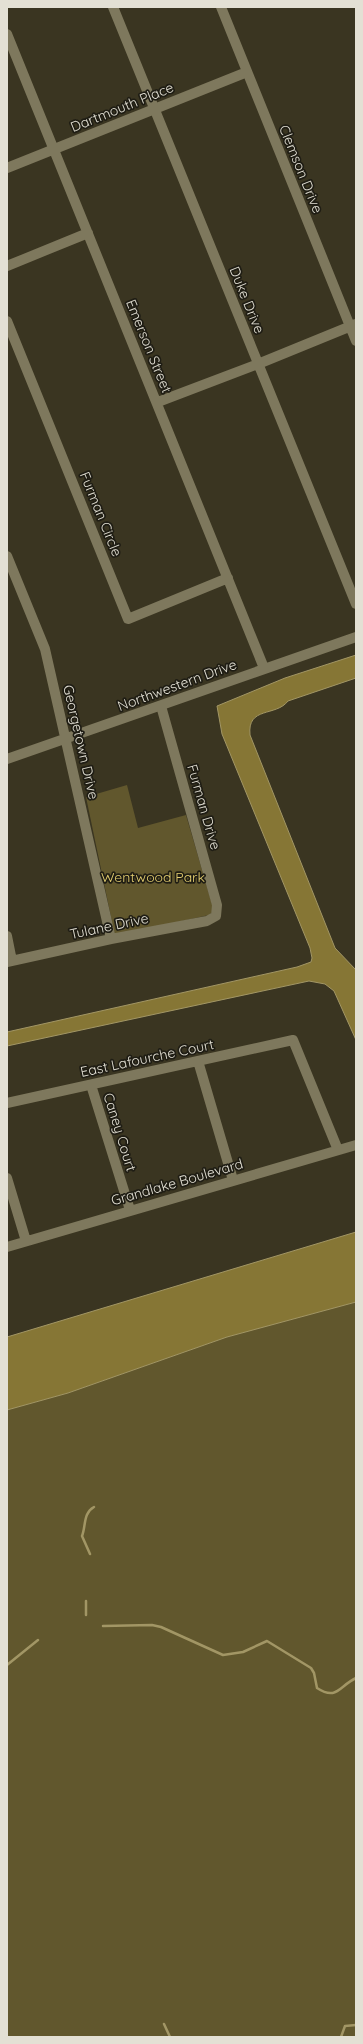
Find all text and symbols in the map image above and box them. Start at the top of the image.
street label: Dartmouth Place [68,78,176,136]
street label: Clemson Drive [275,122,327,216]
street label: Duke Drive [225,264,269,336]
street label: Emerson Street [122,297,176,396]
street label: Furman Circle [76,469,126,559]
street label: Northwestern Drive [115,655,239,715]
street label: Georgetown Drive [59,683,103,801]
street label: Furman Drive [183,762,225,852]
park label: Wentwood Park [101,868,205,886]
street label: Tulane Drive [68,909,150,943]
street label: East Lafourche Court [79,1035,216,1081]
street label: Caney Court [100,1091,141,1174]
street label: Grandlake Boulevard [109,1155,245,1209]

